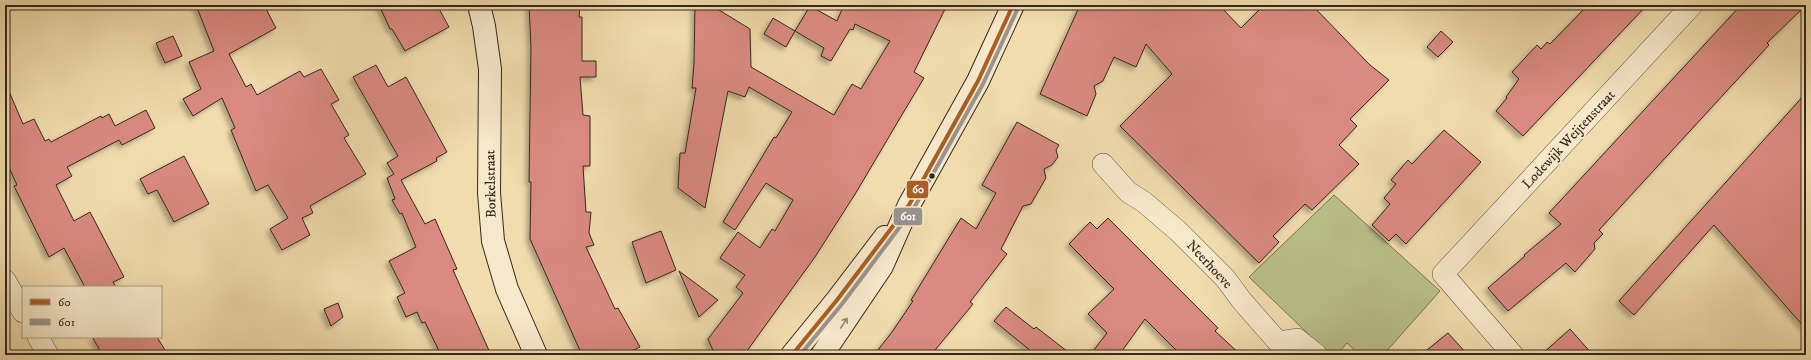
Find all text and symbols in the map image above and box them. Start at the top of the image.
street label: Lodewijk Weijtenstraat [1518,86,1620,193]
street label: Borkelstraat [481,149,501,218]
unlabelled marker [927,171,937,181]
line badge: 60 [906,180,929,199]
text: 60 [912,183,924,197]
line badge: 601 [893,207,923,226]
text: 601 [900,210,916,224]
street label: Neerhoeve [1182,237,1236,293]
legend [22,286,162,338]
text: 60 [58,295,71,310]
text: 601 [58,315,75,330]
one-way arrow [841,317,849,329]

